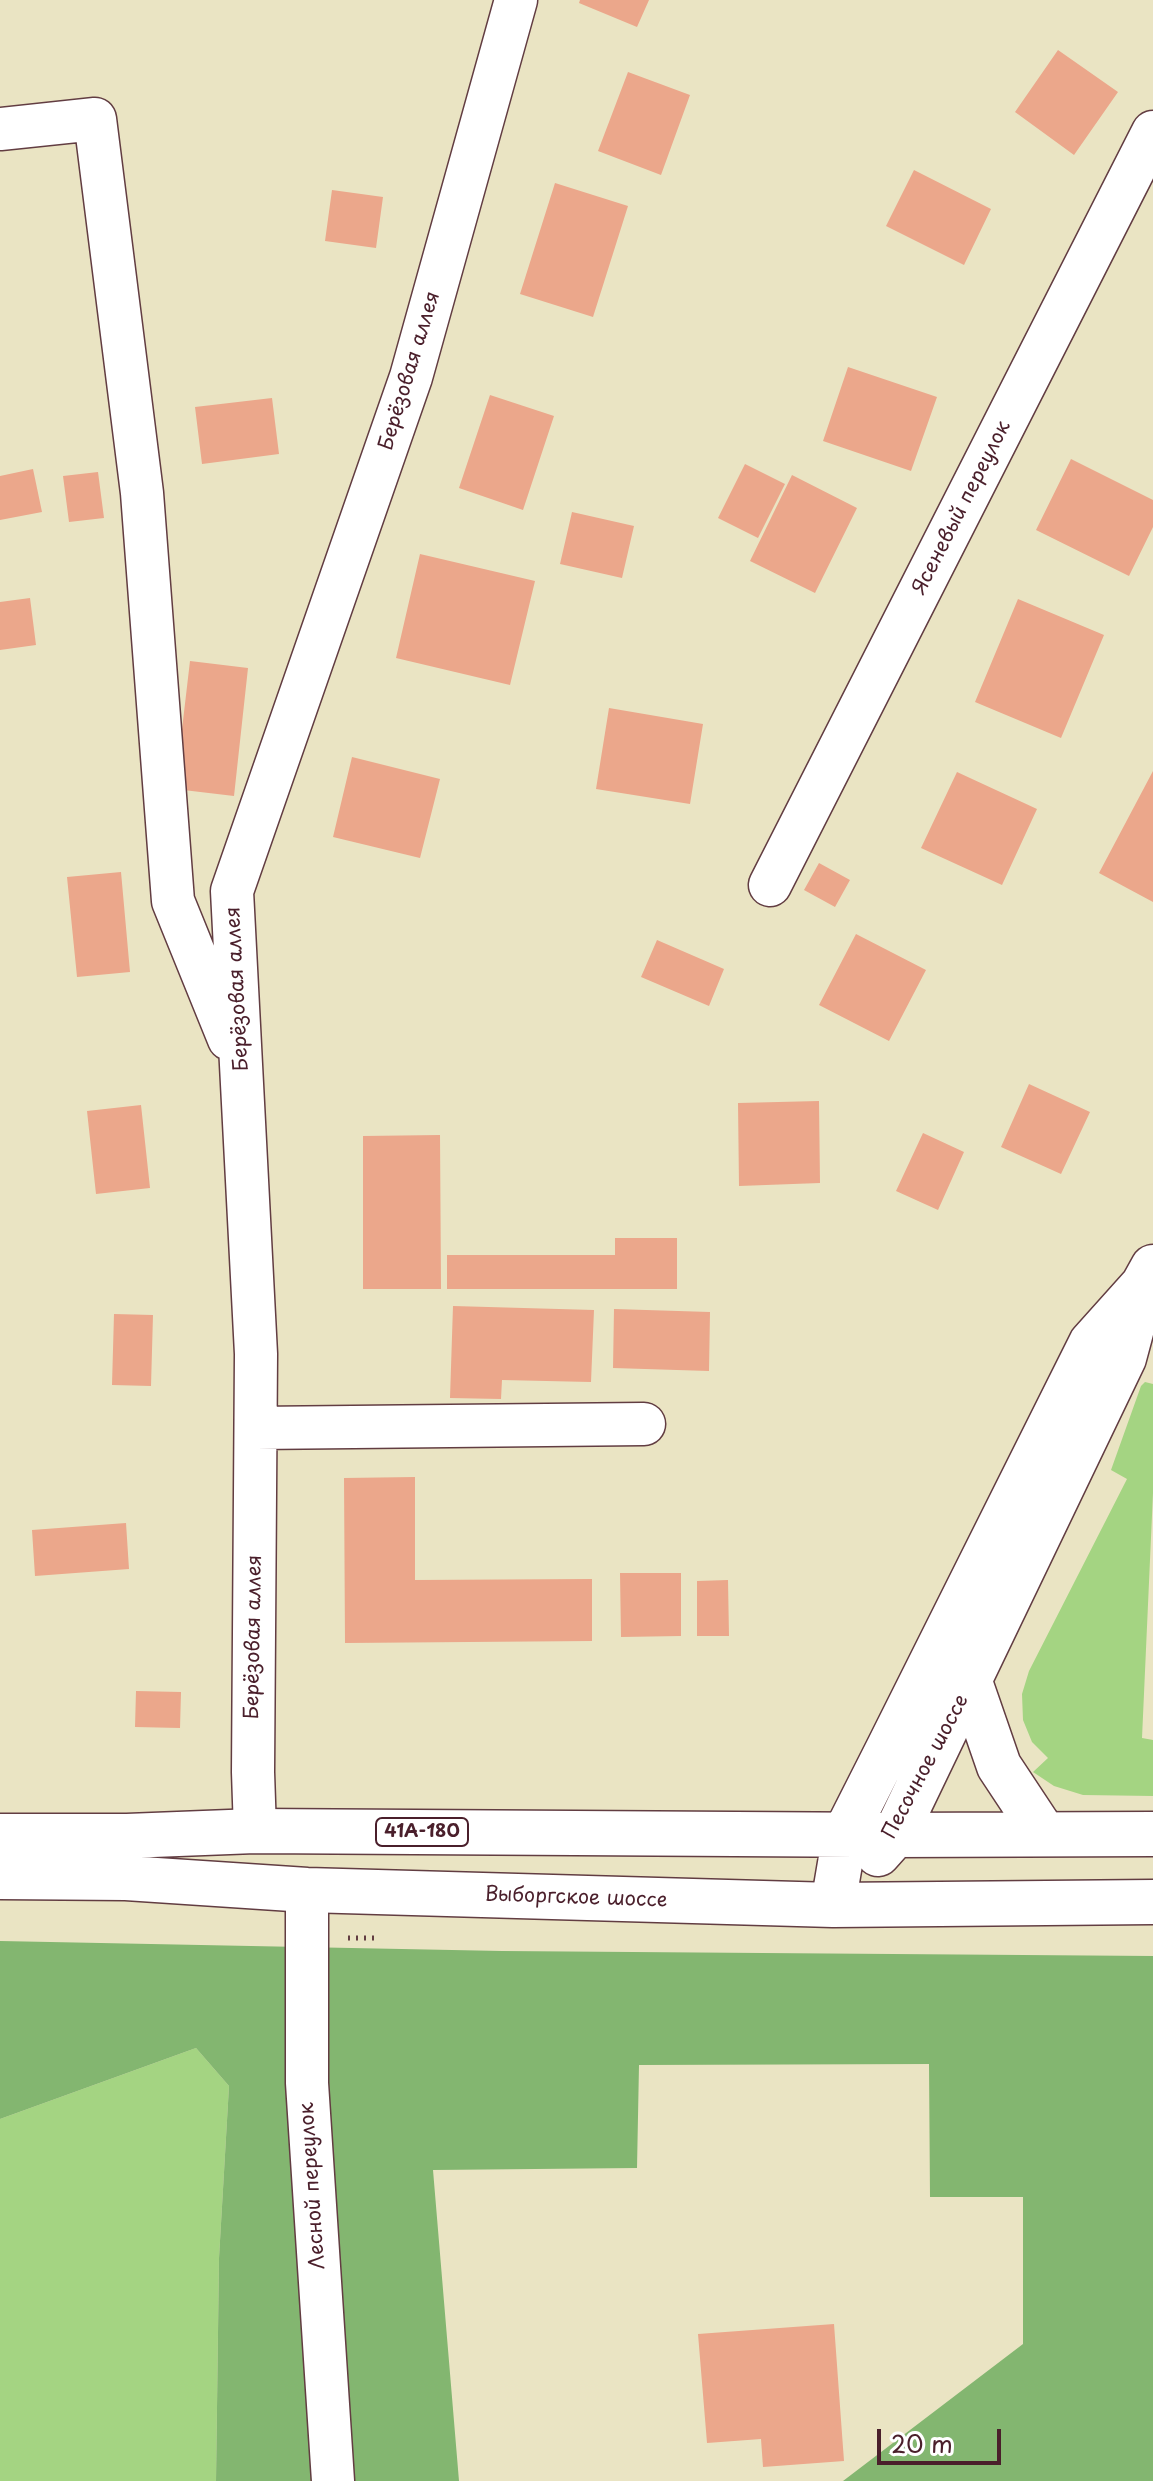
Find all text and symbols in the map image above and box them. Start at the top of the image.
street label: Берёзовая аллея [374,289,446,453]
street label: Ясеневый переулок [908,417,1016,599]
street label: Берёзовая аллея [222,906,254,1072]
street label: Берёзовая аллея [241,1555,267,1719]
street label: Песочное шоссе [878,1691,974,1843]
road number: 41А-180 [376,1818,468,1846]
street label: Выборгское шоссе [484,1883,668,1913]
street label: Лесной переулок [295,2102,331,2270]
scale bar [881,2413,1005,2463]
text: 20 m [891,2425,953,2461]

